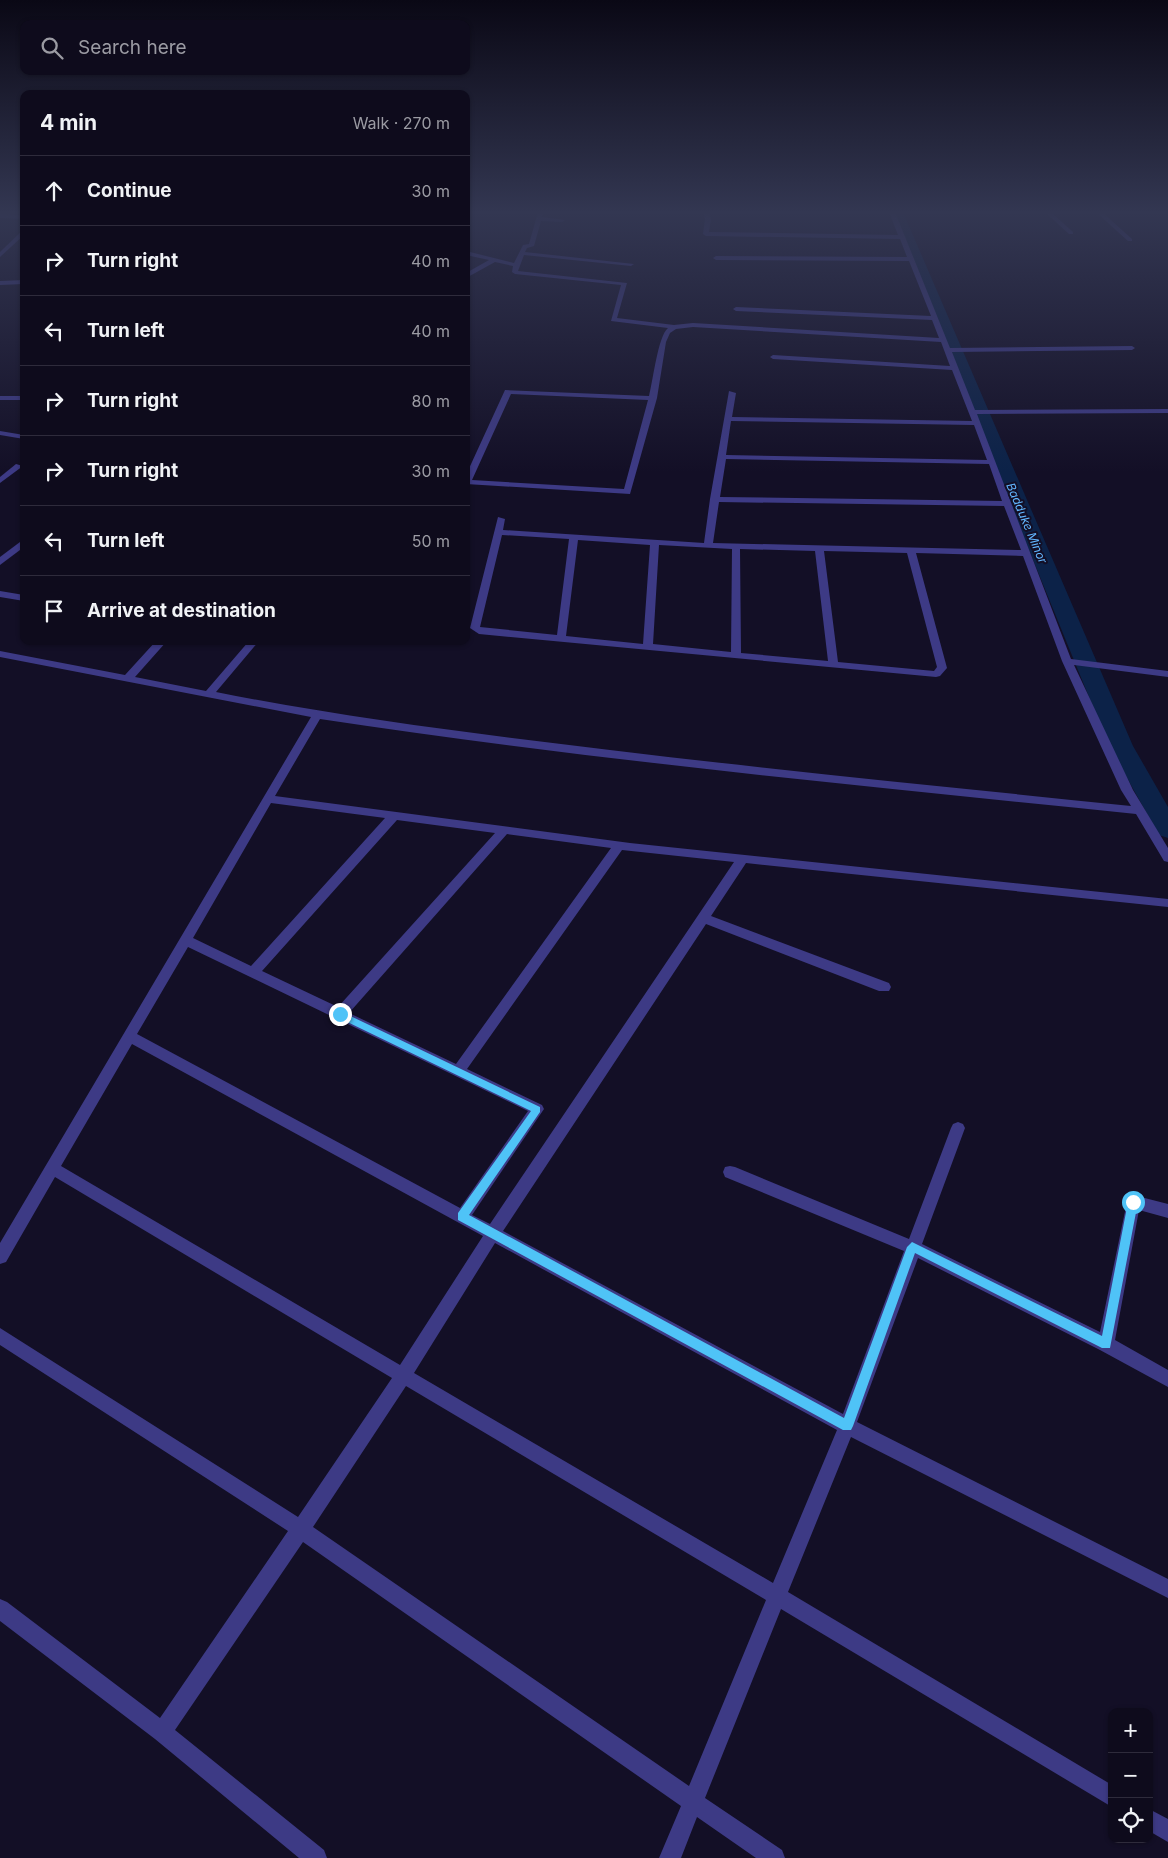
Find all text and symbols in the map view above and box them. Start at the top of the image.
search box [20,20,470,75]
icon: search [38,34,66,62]
text: Search here [78,36,187,59]
text: 4 min [40,110,97,135]
text: Walk · 270 m [353,113,450,133]
icon: ahead [40,177,68,205]
text: Continue [87,179,172,202]
text: 30 m [412,181,450,201]
icon: right [40,247,68,275]
text: Turn right [87,249,178,272]
text: 40 m [411,251,450,271]
icon: left [40,317,68,345]
text: Turn left [87,319,165,342]
text: 40 m [411,321,450,341]
icon: right [40,387,68,415]
text: Turn right [87,389,178,412]
text: 80 m [411,391,450,411]
icon: right [40,457,68,485]
text: Turn right [87,459,178,482]
text: 30 m [412,461,450,481]
water label: Badduke Minor [1003,480,1051,566]
icon: left [40,527,68,555]
text: Turn left [87,529,165,552]
text: 50 m [412,531,450,551]
icon: arrive [40,597,68,625]
text: Arrive at destination [87,599,276,622]
route end [329,1003,352,1026]
route start [1122,1191,1145,1214]
map controls [1108,1708,1153,1843]
button: + [1108,1708,1153,1753]
button: − [1108,1753,1153,1798]
button: locate [1108,1798,1153,1843]

